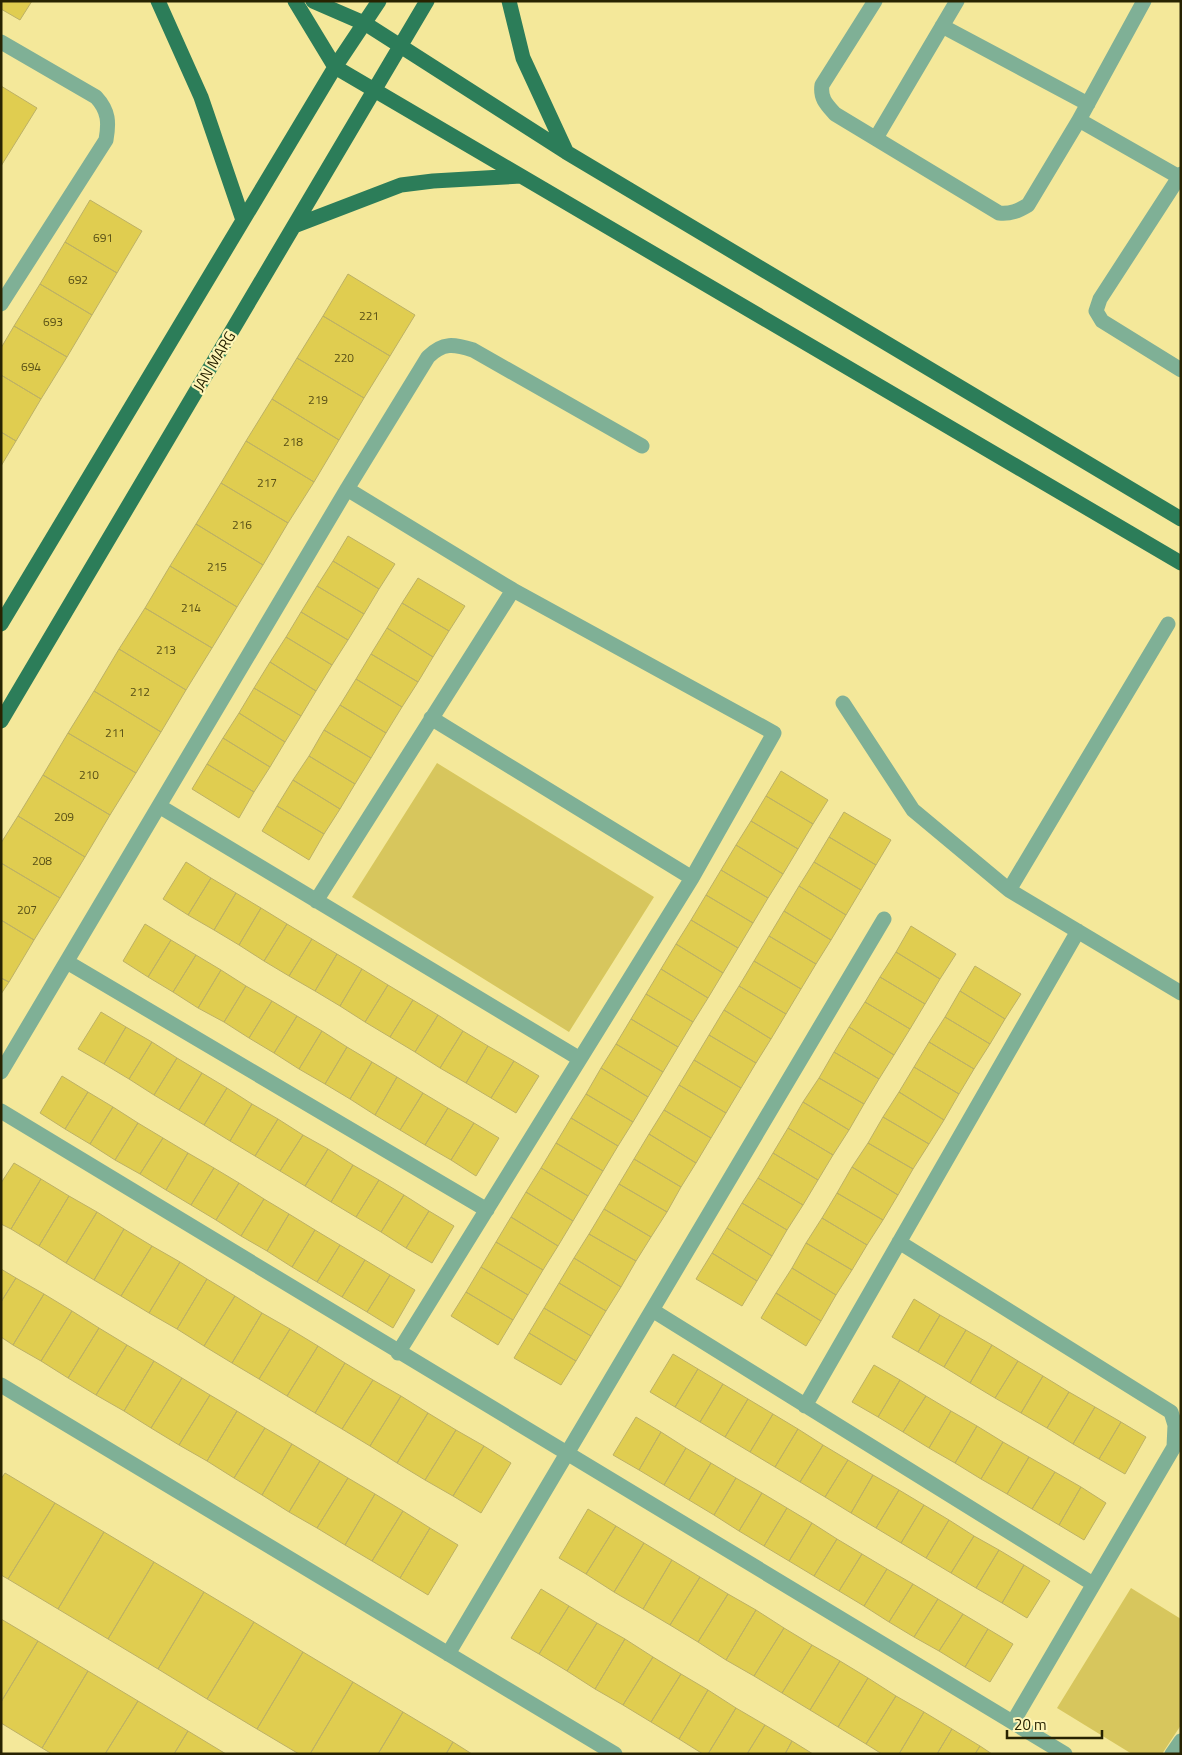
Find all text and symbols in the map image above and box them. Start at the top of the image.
house number: 691 [93,228,113,247]
house number: 692 [68,270,88,289]
house number: 221 [359,306,379,325]
house number: 693 [43,312,63,331]
street label: JAN MARG [187,326,241,396]
house number: 220 [334,348,354,367]
house number: 694 [21,357,41,376]
house number: 219 [308,390,328,409]
house number: 218 [283,432,303,451]
house number: 217 [257,473,277,492]
house number: 216 [232,515,252,534]
house number: 215 [207,557,227,576]
house number: 214 [181,598,201,617]
house number: 213 [156,640,176,659]
house number: 212 [130,682,150,701]
house number: 211 [105,723,125,742]
house number: 210 [79,765,99,784]
house number: 209 [54,807,74,826]
house number: 208 [32,851,52,870]
house number: 207 [17,900,37,919]
scale bar [1007,1708,1102,1740]
text: 20 m [1014,1713,1047,1736]

